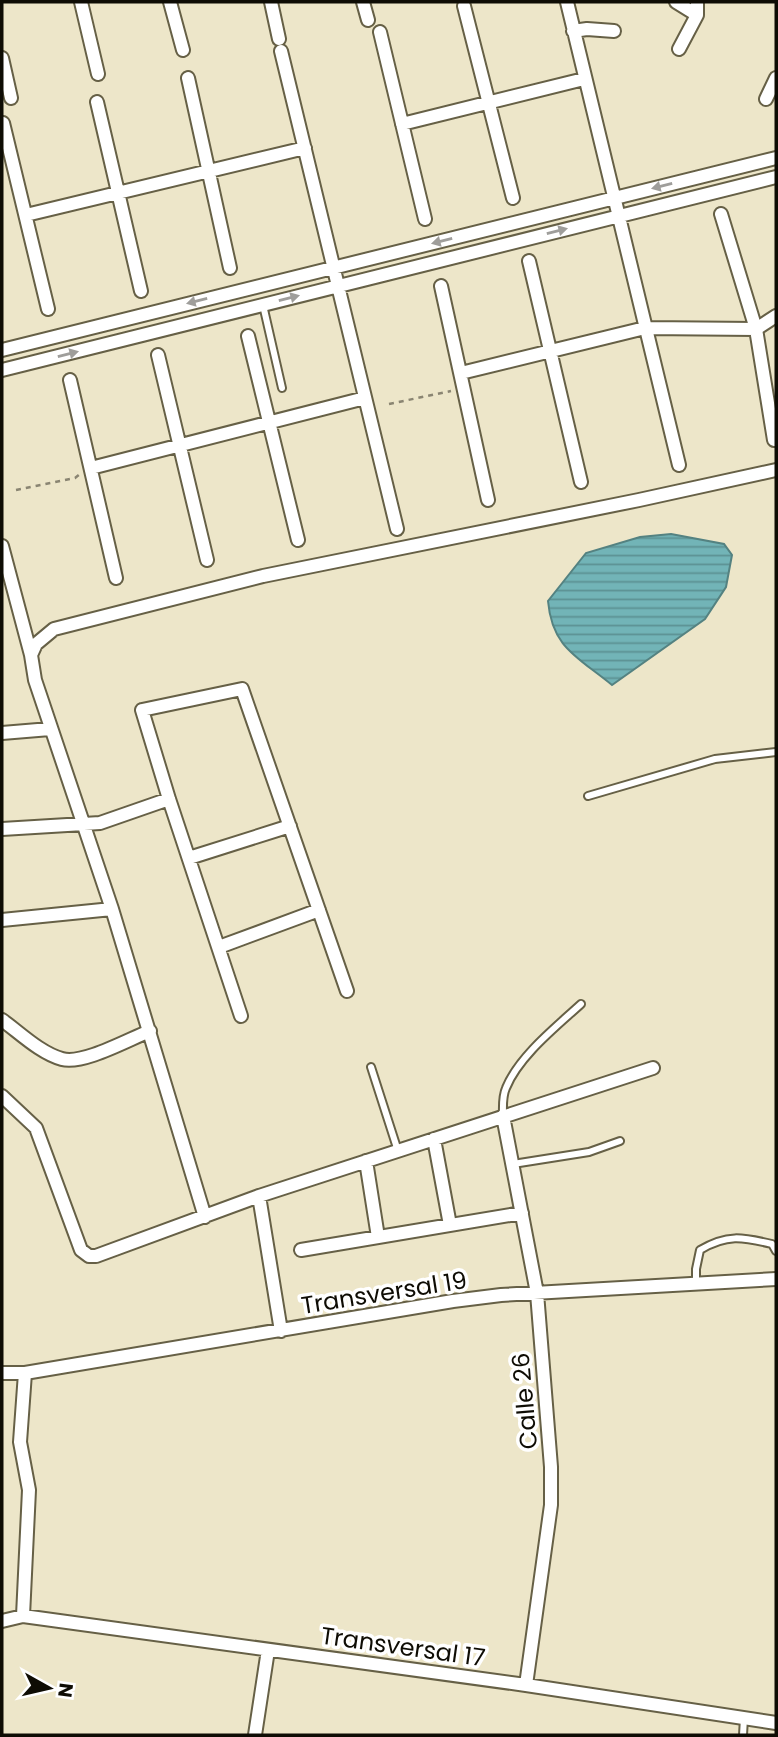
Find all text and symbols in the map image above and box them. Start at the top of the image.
one-way arrow [651,181,673,192]
one-way arrow [546,225,568,236]
one-way arrow [430,236,452,247]
one-way arrow [278,293,300,304]
one-way arrow [186,296,208,307]
one-way arrow [57,348,79,359]
street label: Transversal 19 [299,1263,469,1322]
street label: Calle 26 [504,1351,545,1451]
street label: Transversal 17 [319,1619,487,1674]
north arrow [14,1653,84,1723]
text: N [51,1681,80,1699]

